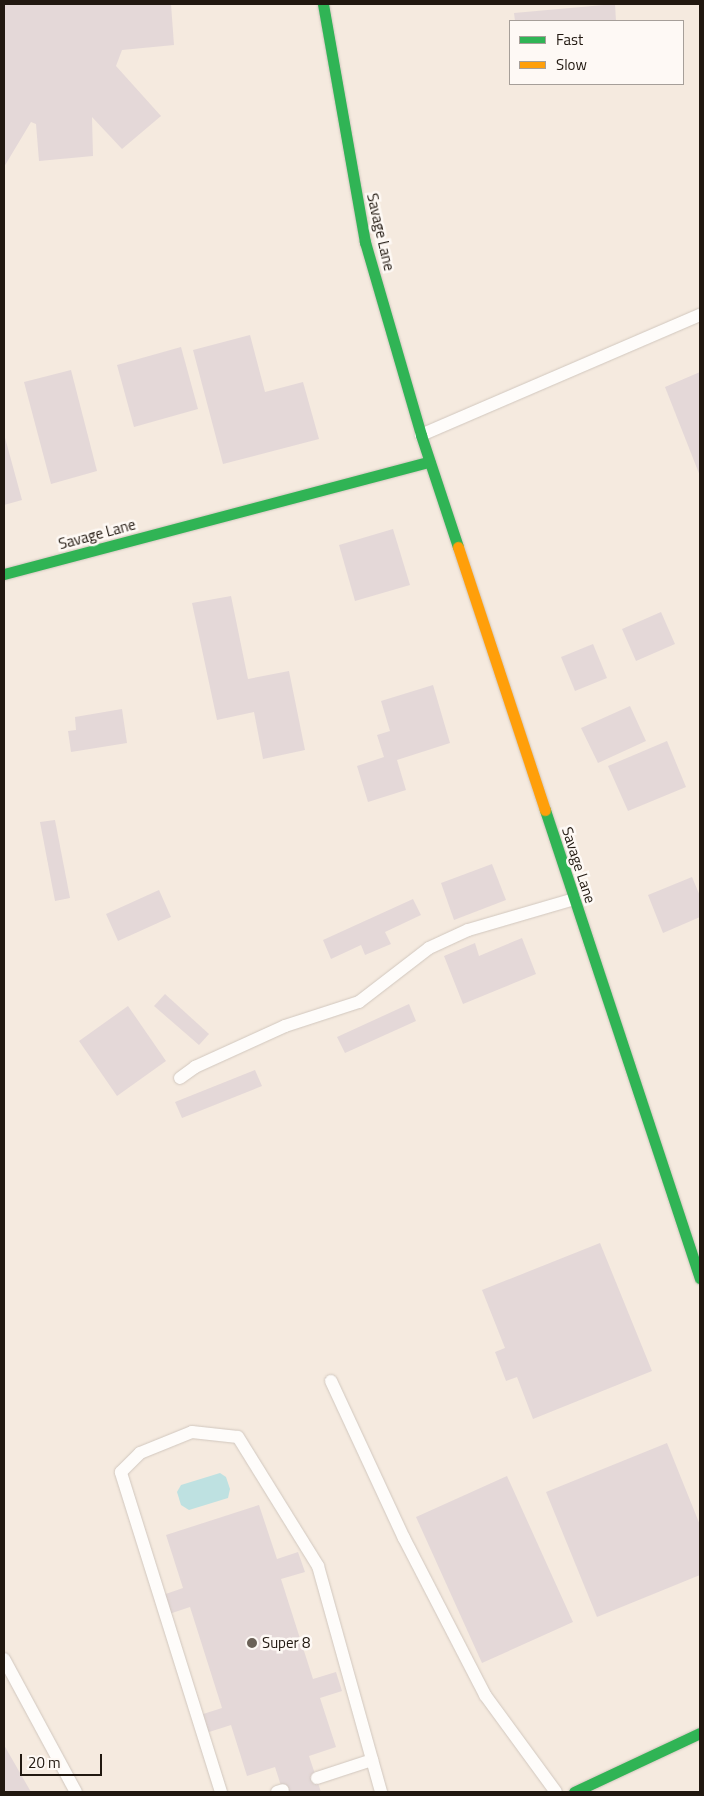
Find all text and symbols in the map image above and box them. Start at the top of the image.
legend [509,20,684,85]
text: Fast [556,28,583,51]
text: Slow [556,53,587,76]
street label: Savage Lane [363,191,399,273]
street label: Savage Lane [56,515,138,553]
street label: Savage Lane [558,825,600,905]
place label: Super 8 [262,1634,310,1652]
marker: Super 8 [246,1637,258,1649]
scale bar [22,1744,105,1776]
text: 20 m [28,1751,61,1774]

